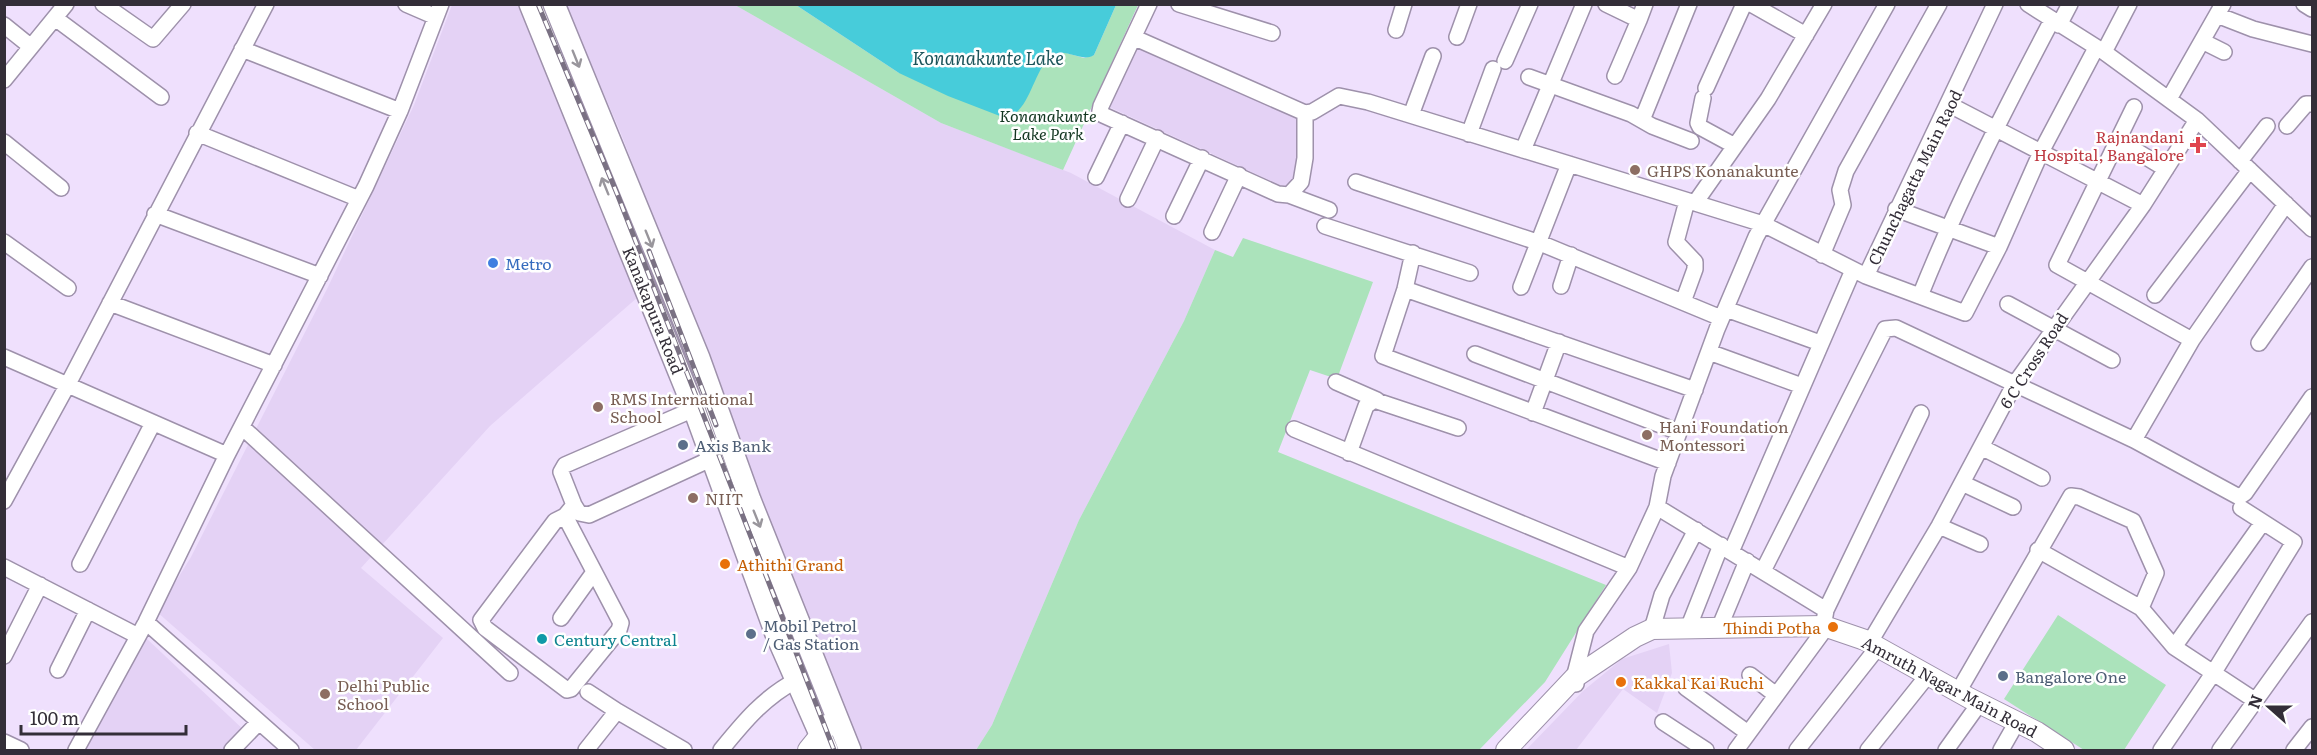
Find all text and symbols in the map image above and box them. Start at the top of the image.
water label: Konanakunte Lake [912,44,1064,71]
one-way arrow [571,49,582,67]
street label: Chunchagatta Main Raod [1861,85,1967,269]
park label: Konanakunte Lake Park [999,103,1097,145]
place label: Rajnandani Hospital, Bangalore [2034,124,2184,166]
marker: Rajnandani Hospital, Bangalore [2189,136,2207,154]
place label: GHPS Konanakunte [1647,158,1799,182]
marker: GHPS Konanakunte [1628,163,1642,177]
one-way arrow [599,177,610,196]
one-way arrow [644,230,655,248]
street label: Kanakapura Road [617,243,691,378]
place label: Metro [505,251,552,275]
marker: Metro [486,256,500,270]
street label: 6 C Cross Road [1993,307,2073,413]
place label: RMS International School [610,386,754,428]
marker: RMS International School [591,400,605,414]
place label: Hani Foundation Montessori [1659,414,1789,456]
marker: Hani Foundation Montessori [1640,428,1654,442]
place label: Axis Bank [695,433,771,457]
marker: Axis Bank [676,438,690,452]
place label: NIIT [705,486,743,510]
marker: NIIT [686,491,700,505]
one-way arrow [752,509,763,528]
place label: Athithi Grand [737,552,844,576]
marker: Athithi Grand [718,557,732,571]
place label: Mobil Petrol / Gas Station [763,613,860,655]
place label: Thindi Potha [1723,615,1821,639]
marker: Thindi Potha [1826,620,1840,634]
place label: Century Central [554,627,677,651]
marker: Mobil Petrol / Gas Station [744,627,758,641]
street label: Amruth Nagar Main Road [1858,629,2042,743]
marker: Century Central [535,632,549,646]
place label: Bangalore One [2015,664,2126,688]
marker: Bangalore One [1996,669,2010,683]
place label: Kakkal Kai Ruchi [1633,670,1764,694]
place label: Delhi Public School [337,673,429,715]
marker: Kakkal Kai Ruchi [1614,675,1628,689]
north arrow [2239,677,2299,737]
marker: Delhi Public School [318,687,332,701]
text: N [2240,691,2268,712]
scale bar [21,698,186,736]
text: 100 m [30,704,79,731]

